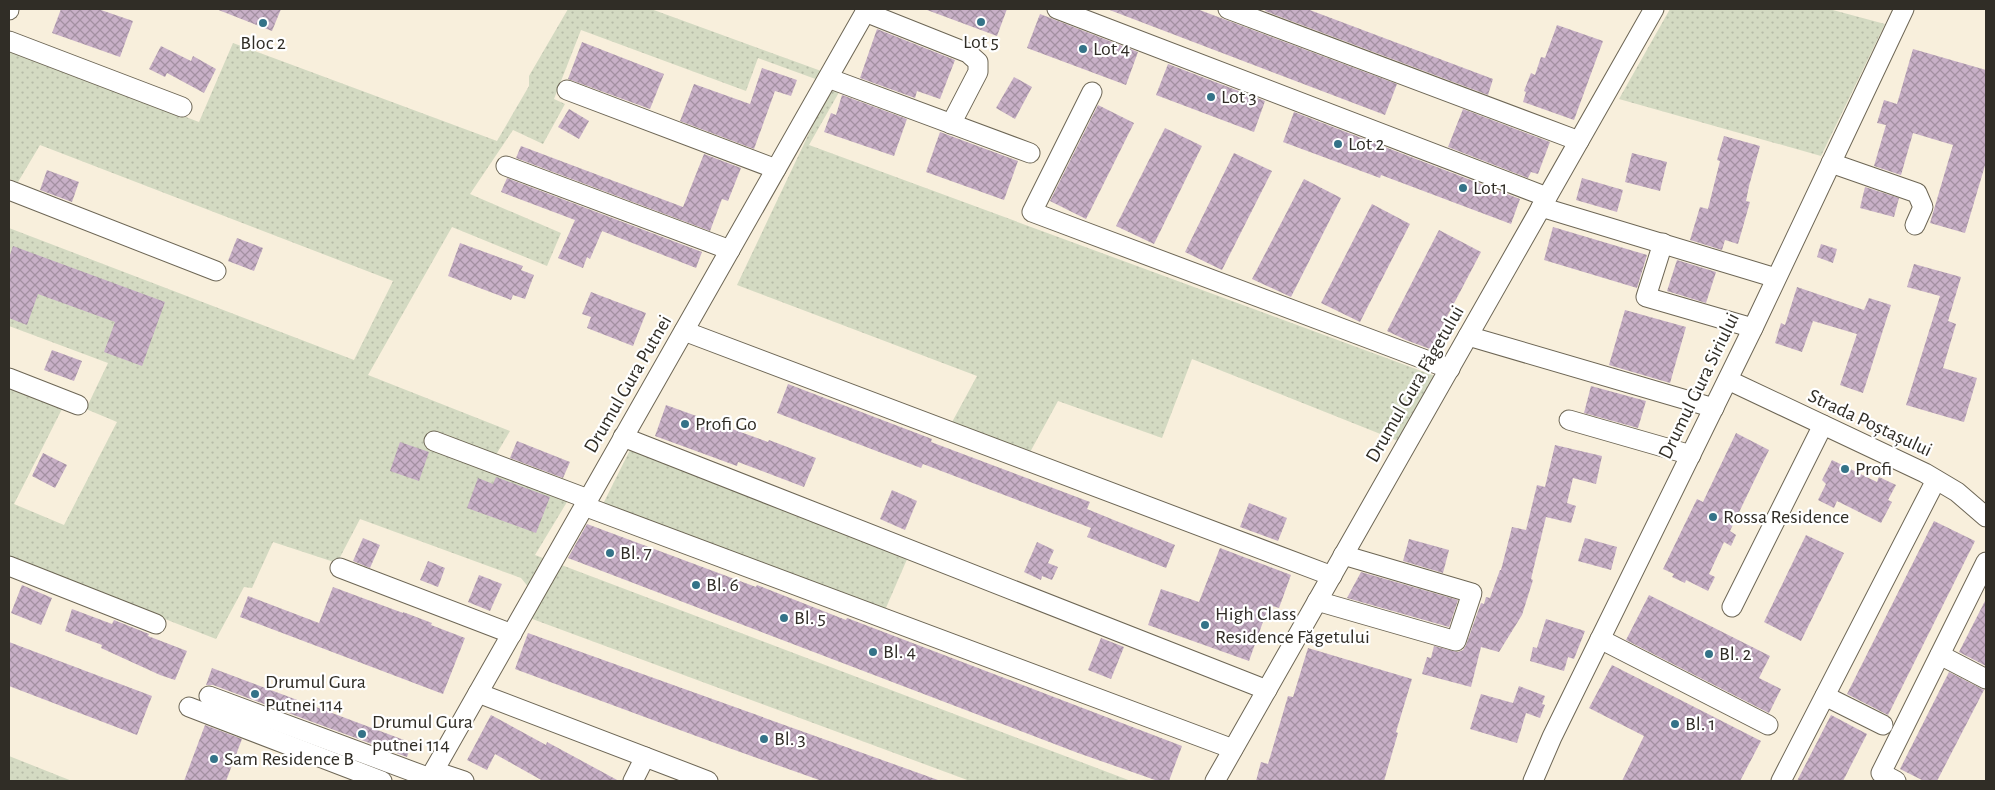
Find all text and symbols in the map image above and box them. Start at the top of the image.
marker: Lot 5 [975,16,987,28]
marker: Bloc 2 [257,17,269,29]
place label: Lot 5 [963,32,999,52]
place label: Bloc 2 [240,33,286,53]
place label: Lot 4 [1093,39,1130,59]
marker: Lot 4 [1077,43,1089,55]
place label: Lot 3 [1221,87,1257,107]
marker: Lot 3 [1205,91,1217,103]
place label: Lot 2 [1348,134,1385,154]
marker: Lot 2 [1332,138,1344,150]
place label: Lot 1 [1473,178,1507,198]
marker: Lot 1 [1457,182,1469,194]
street label: Drumul Gura Făgetului [1362,302,1468,466]
street label: Drumul Gura Siriului [1655,310,1743,462]
street label: Drumul Gura Putnei [581,312,675,456]
street label: Strada Poștașului [1805,386,1935,461]
place label: Profi Go [695,414,757,434]
marker: Profi Go [679,418,691,430]
place label: Profi [1855,459,1892,479]
marker: Profi [1839,463,1851,475]
place label: Rossa Residence [1723,507,1849,527]
marker: Rossa Residence [1707,511,1719,523]
place label: Bl. 7 [620,543,652,563]
marker: Bl. 7 [604,547,616,559]
place label: Bl. 6 [706,575,739,595]
marker: Bl. 6 [690,579,702,591]
place label: High Class Residence Făgetului [1215,604,1370,647]
place label: Bl. 5 [794,608,826,628]
marker: Bl. 5 [778,612,790,624]
marker: High Class Residence Făgetului [1199,619,1211,631]
place label: Bl. 4 [883,642,916,662]
place label: Bl. 2 [1719,644,1752,664]
marker: Bl. 4 [867,646,879,658]
marker: Bl. 2 [1703,648,1715,660]
place label: Drumul Gura Putnei 114 [265,672,366,715]
marker: Drumul Gura Putnei 114 [249,688,261,700]
place label: Drumul Gura putnei 114 [372,712,473,755]
place label: Bl. 1 [1685,714,1715,734]
marker: Bl. 1 [1669,718,1681,730]
marker: Drumul Gura putnei 114 [356,728,368,740]
place label: Bl. 3 [774,729,806,749]
marker: Bl. 3 [758,733,770,745]
place label: Sam Residence B [224,749,354,769]
marker: Sam Residence B [208,753,220,765]

